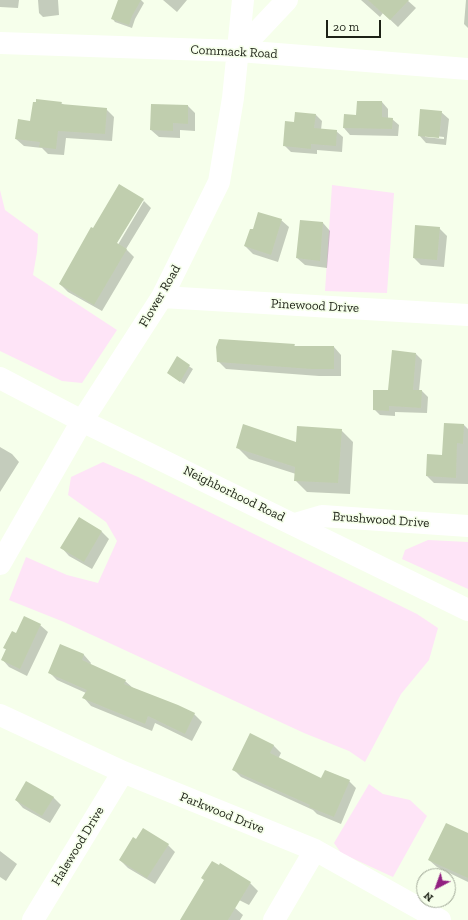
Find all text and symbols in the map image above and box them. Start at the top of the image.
scale bar [328,12,383,38]
text: 20 m [333,20,359,34]
street label: Commack Road [190,42,278,62]
street label: Flower Road [136,262,184,330]
street label: Pinewood Drive [270,296,360,316]
street label: Neighborhood Road [181,463,287,525]
street label: Brushwood Drive [332,509,430,531]
street label: Parkwood Drive [178,789,266,837]
street label: Halewood Drive [48,804,108,888]
north arrow [416,868,456,908]
text: N [421,889,436,904]

